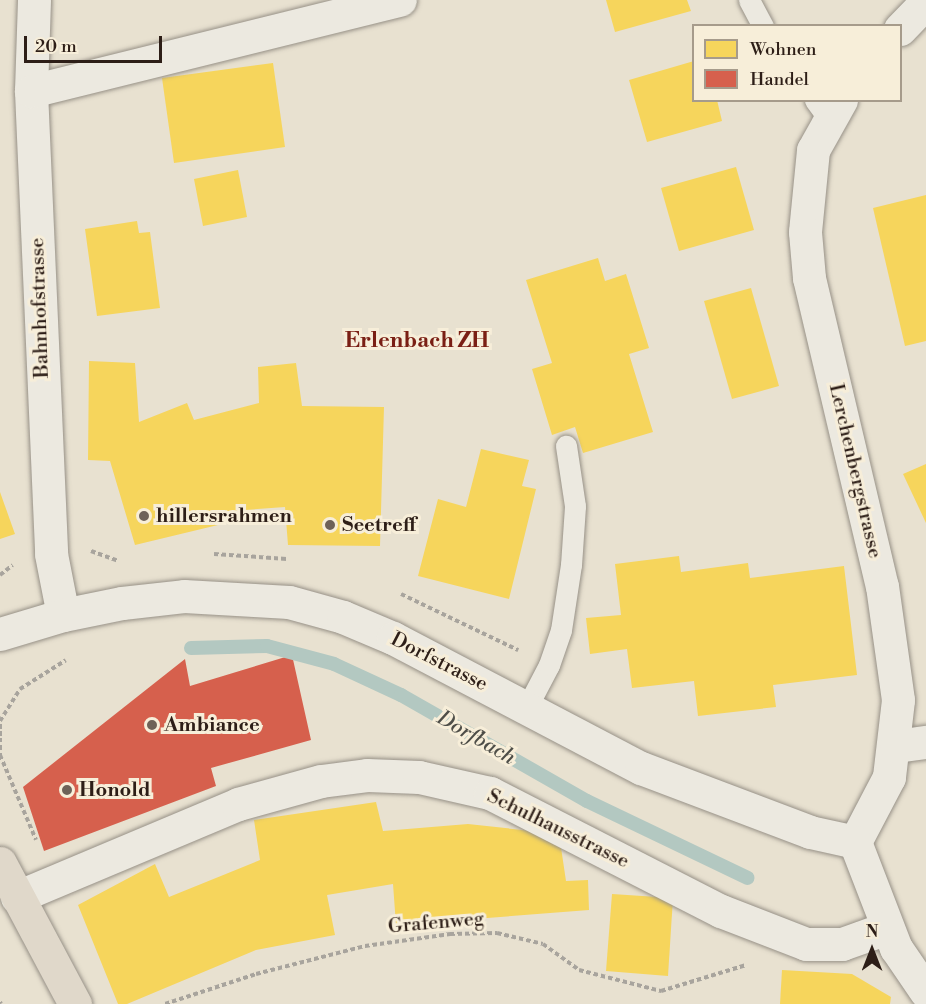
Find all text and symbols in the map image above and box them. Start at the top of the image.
scale bar [27,24,165,62]
legend [692,24,902,102]
text: 20 m [35,35,77,58]
text: Wohnen [750,38,817,61]
text: Handel [750,68,809,91]
street label: Bahnhofstrasse [26,237,54,379]
district label: Erlenbach ZH [345,328,489,354]
street label: Lerchenbergstrasse [823,381,887,561]
place label: hillersrahmen [156,504,292,528]
marker: hillersrahmen [137,509,151,523]
place label: Seetreff [342,513,416,537]
marker: Seetreff [323,518,337,532]
street label: Dorfstrasse [387,627,491,697]
water label: Dorfbach [432,706,520,770]
place label: Ambiance [164,713,260,737]
marker: Ambiance [145,718,159,732]
place label: Honold [79,778,151,802]
marker: Honold [60,783,74,797]
street label: Schulhausstrasse [483,784,633,874]
street label: Grafenweg [387,907,485,939]
north arrow [842,920,902,980]
text: N [866,922,878,942]

